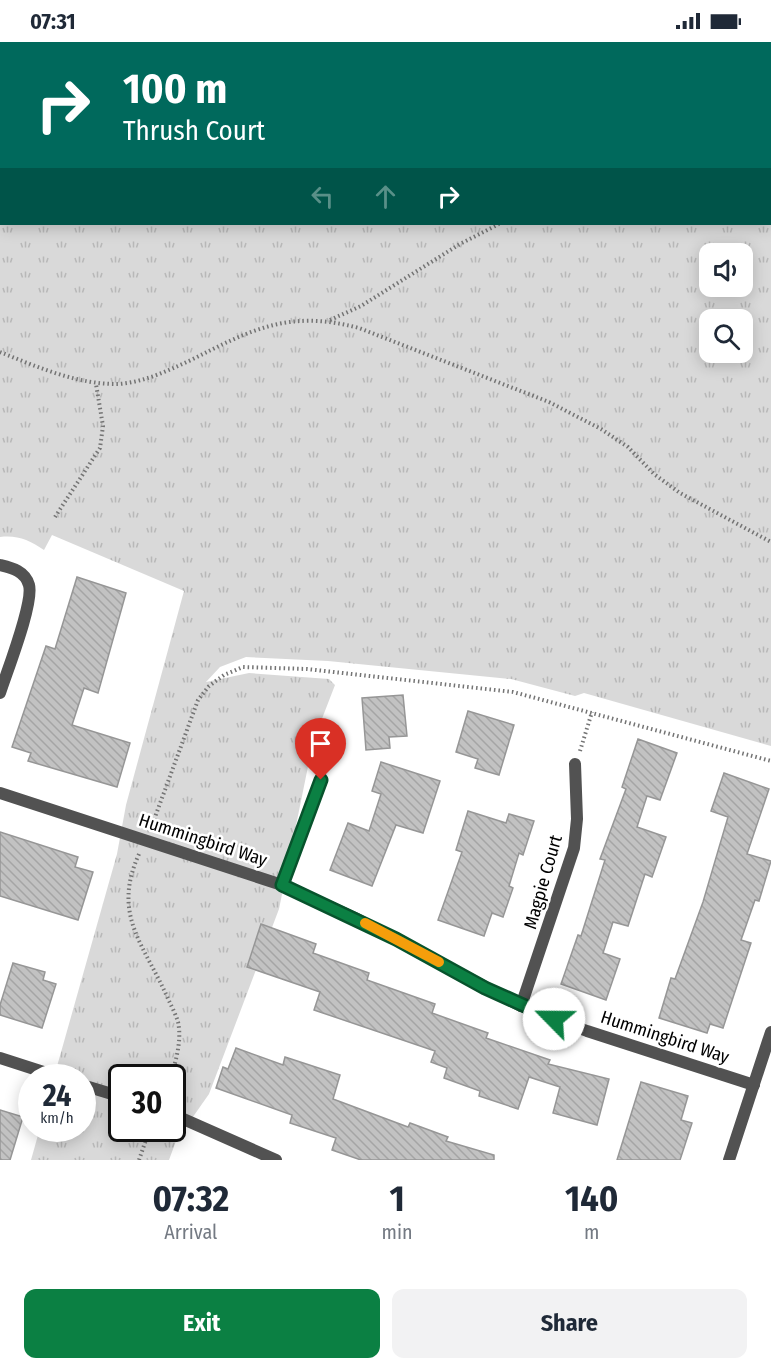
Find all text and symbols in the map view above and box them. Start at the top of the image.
text: 07:31 [30,8,76,35]
text: 100 m [123,64,227,114]
icon: right [24,66,102,144]
text: Thrush Court [123,115,265,147]
icon: left [306,180,339,213]
icon: ahead [369,180,402,213]
icon: right [432,180,465,213]
map controls [699,243,753,363]
button: sound [699,243,753,297]
button: search [699,309,753,363]
pin [295,718,346,780]
icon: arrive [304,727,337,760]
street label: Hummingbird Way [136,809,270,871]
street label: Magpie Court [519,832,567,932]
position arrow [522,987,586,1051]
street label: Hummingbird Way [598,1006,732,1068]
speed limit sign: 30 [108,1064,186,1142]
text: 24 [43,1078,71,1114]
text: km/h [40,1109,74,1127]
text: 07:32 [153,1177,229,1221]
text: 1 [389,1177,405,1221]
text: 140 [565,1177,618,1221]
text: Arrival [164,1220,217,1244]
text: min [382,1220,413,1244]
text: m [584,1220,599,1244]
button: Exit [24,1289,380,1358]
button: Share [392,1289,747,1358]

